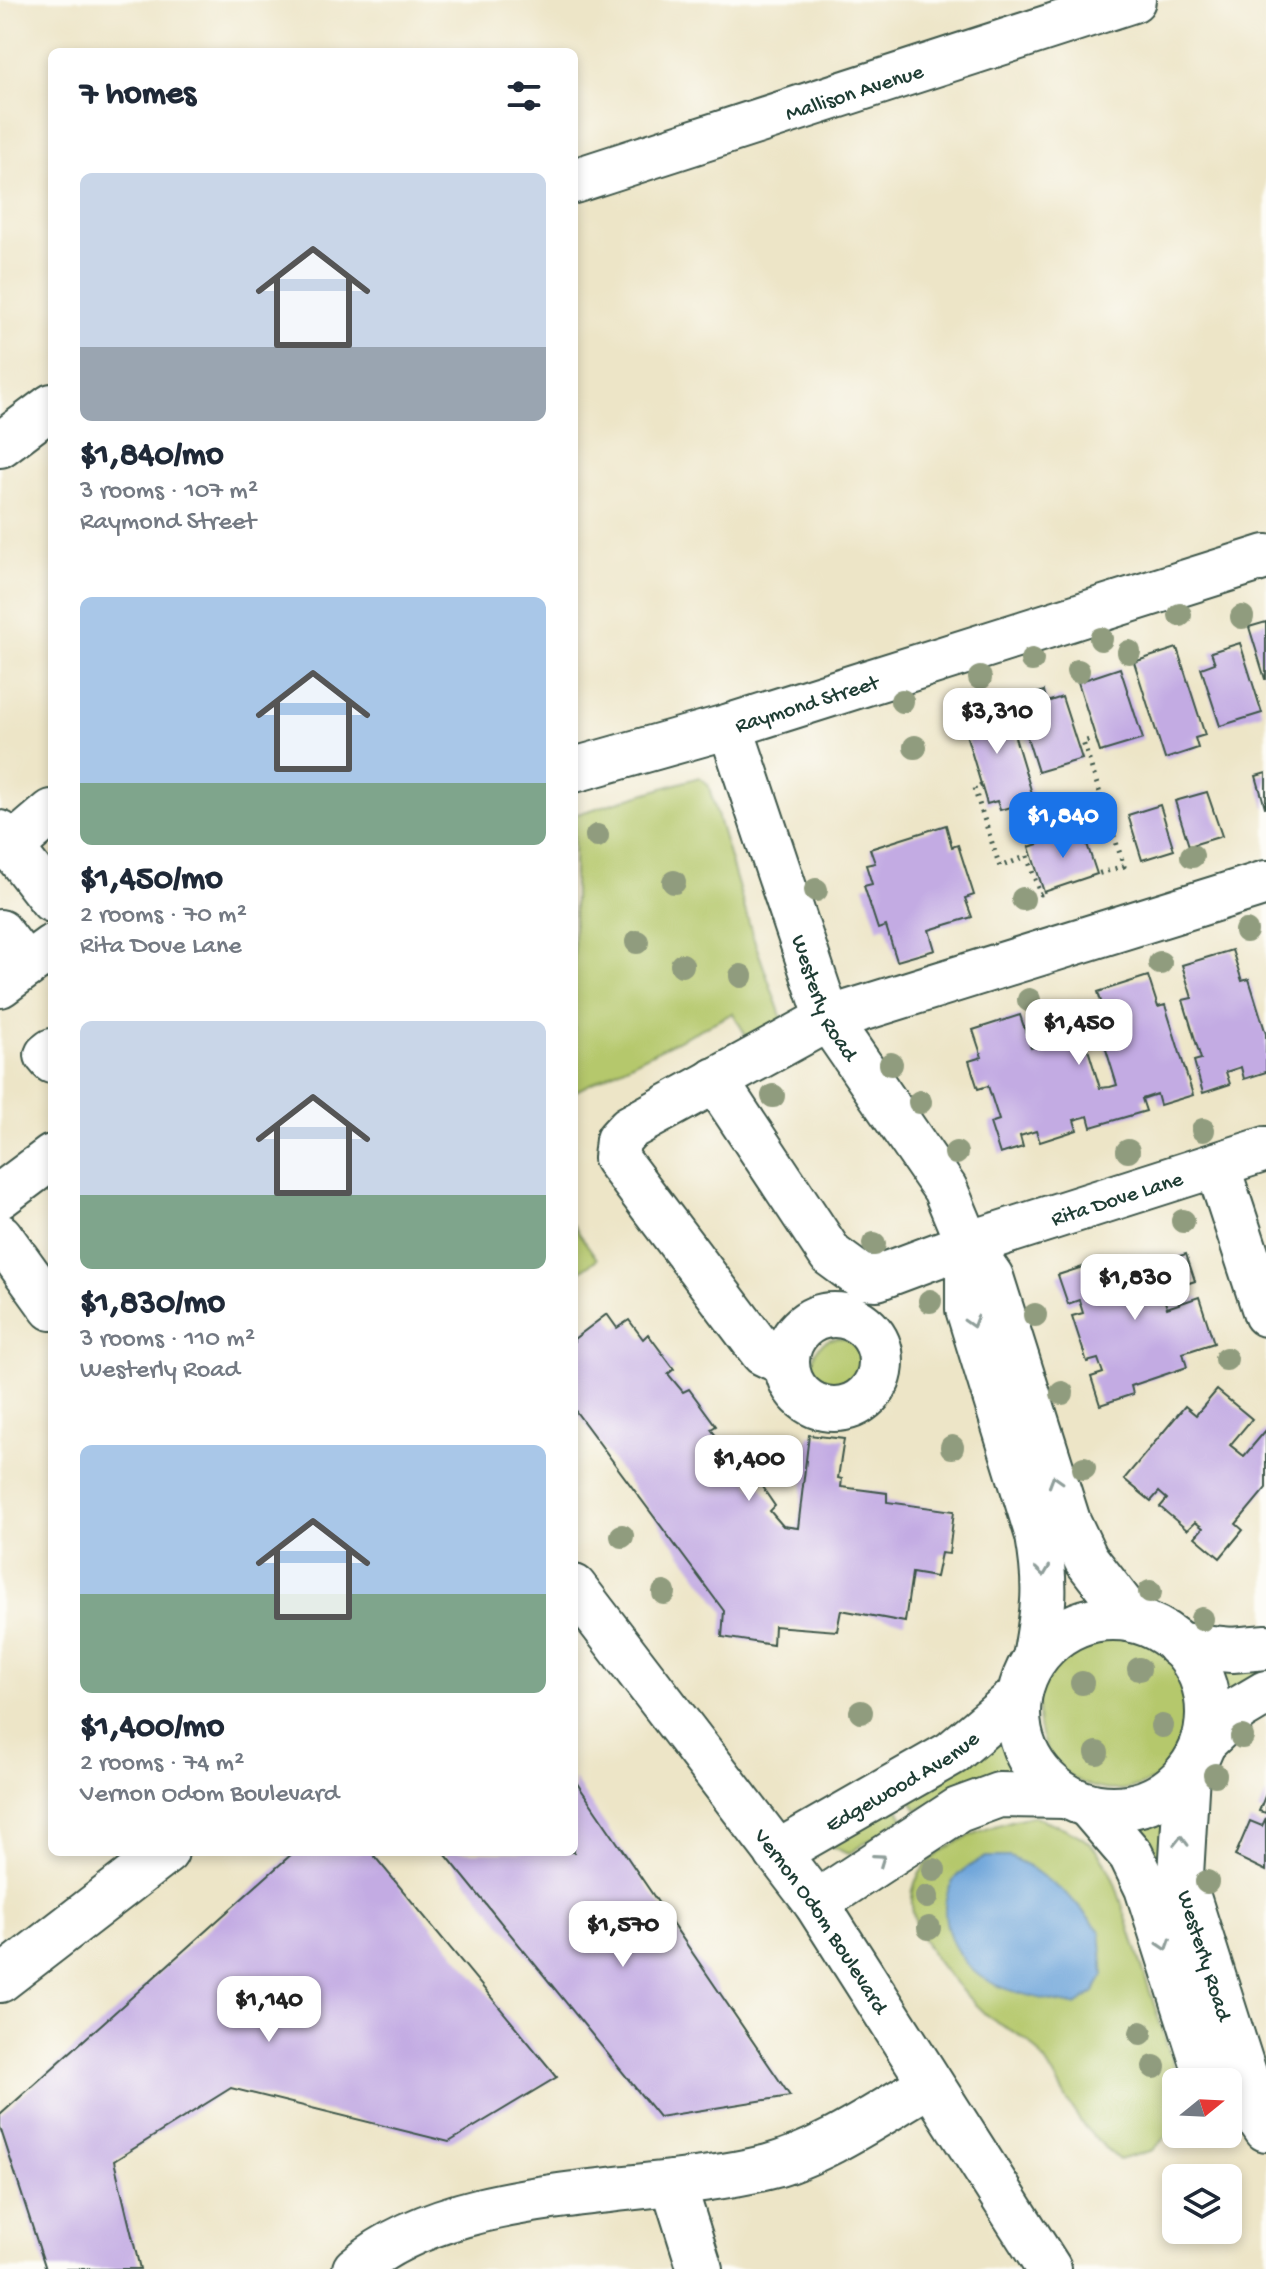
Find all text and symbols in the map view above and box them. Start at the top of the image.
street label: Mallison Avenue [783,60,928,129]
icon: filters [502,74,546,118]
text: 7 homes [80,76,196,116]
icon: home [241,225,385,369]
text: $1,840/mo [80,437,224,477]
text: 3 rooms · 107 m² [80,477,258,508]
text: Raymond Street [80,508,256,539]
icon: home [241,649,385,793]
street label: Raymond Street [733,670,884,741]
pin: $3,310 [932,688,1062,756]
text: $3,310 [961,698,1033,729]
pin: $1,840 [998,792,1128,860]
text: $1,840 [1027,802,1099,833]
text: $1,450/mo [80,861,223,901]
text: 2 rooms · 70 m² [80,901,247,932]
text: Rita Dove Lane [80,932,242,963]
street label: Westerly Road [784,932,863,1069]
pin: $1,450 [1014,999,1144,1067]
text: $1,450 [1043,1009,1115,1040]
icon: home [241,1073,385,1217]
street label: Rita Dove Lane [1048,1167,1187,1234]
pin: $1,830 [1070,1254,1200,1322]
text: $1,830 [1099,1264,1171,1295]
text: $1,830/mo [80,1285,225,1325]
one-way arrow [963,1314,979,1328]
text: 3 rooms · 110 m² [80,1325,255,1356]
text: Westerly Road [80,1356,240,1387]
pin: $1,400 [684,1435,814,1503]
text: $1,400 [713,1445,785,1476]
one-way arrow [1048,1474,1064,1488]
icon: home [241,1497,385,1641]
one-way arrow [1035,1565,1052,1578]
text: $1,400/mo [80,1709,224,1749]
street label: Edgewood Avenue [822,1726,986,1840]
text: 2 rooms · 74 m² [80,1749,244,1780]
text: Vernon Odom Boulevard [80,1780,339,1811]
street label: Vernon Odom Boulevard [746,1824,893,2022]
one-way arrow [1172,1834,1190,1847]
one-way arrow [872,1854,886,1869]
street label: Westerly Road [1170,1888,1236,2026]
pin: $1,570 [558,1901,688,1969]
text: $1,570 [587,1911,659,1942]
one-way arrow [1156,1938,1172,1951]
pin: $1,140 [204,1976,334,2044]
text: $1,140 [235,1986,303,2017]
north arrow [1162,2068,1242,2148]
map controls [1162,2068,1242,2244]
button: layers [1162,2164,1242,2244]

